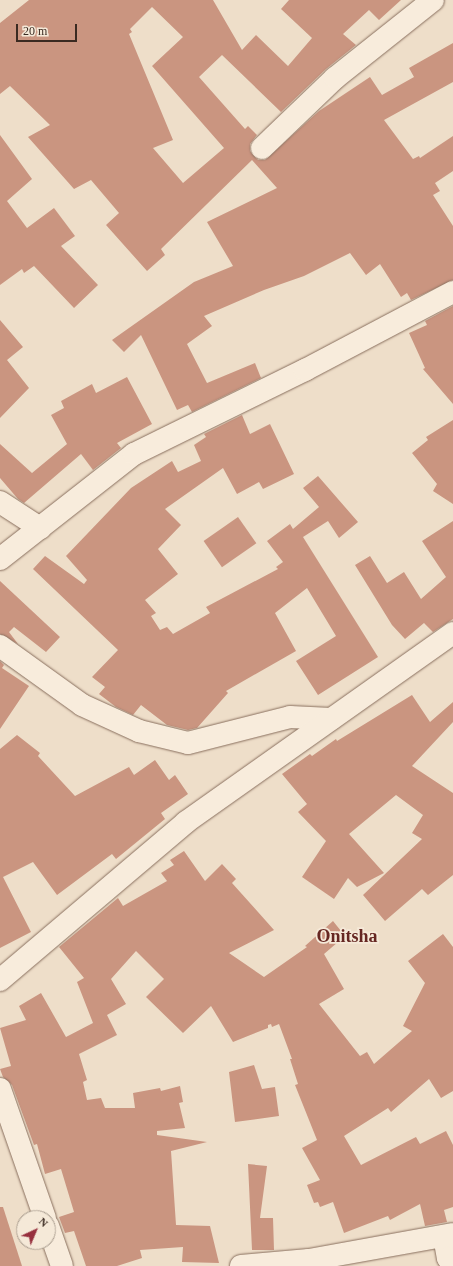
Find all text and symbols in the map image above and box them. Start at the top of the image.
scale bar [18,16,79,42]
text: 20 m [23,24,47,38]
district label: Onitsha [316,925,378,947]
north arrow [16,1210,56,1250]
text: N [37,1215,51,1229]

